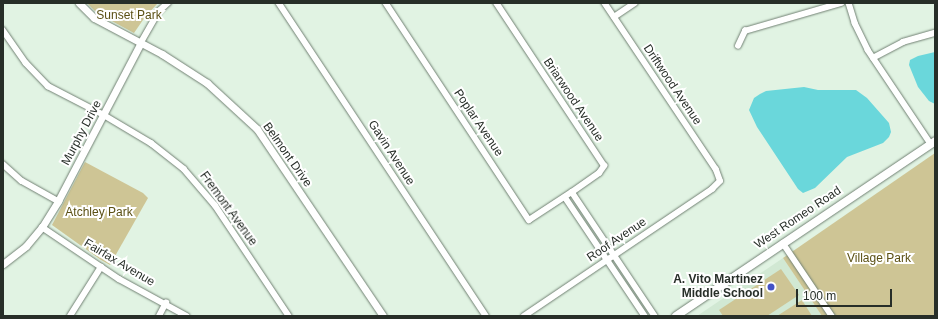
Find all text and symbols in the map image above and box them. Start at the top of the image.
park label: Sunset Park [96,9,162,23]
street label: Driftwood Avenue [640,42,704,128]
street label: Briarwood Avenue [540,55,606,145]
street label: Poplar Avenue [450,86,506,160]
street label: Murphy Drive [59,98,105,168]
street label: Gavin Avenue [364,118,418,188]
street label: Belmont Drive [259,120,315,190]
street label: Fremont Avenue [196,169,260,249]
street label: West Romeo Road [752,184,844,252]
park label: Atchley Park [65,206,133,220]
street label: Roof Avenue [584,215,650,265]
street label: Fairfax Avenue [81,236,157,290]
park label: Village Park [847,252,911,266]
place label: A. Vito Martinez Middle School [673,273,763,301]
scale bar [798,281,894,307]
marker: A. Vito Martinez Middle School [766,282,776,292]
text: 100 m [803,289,836,303]

